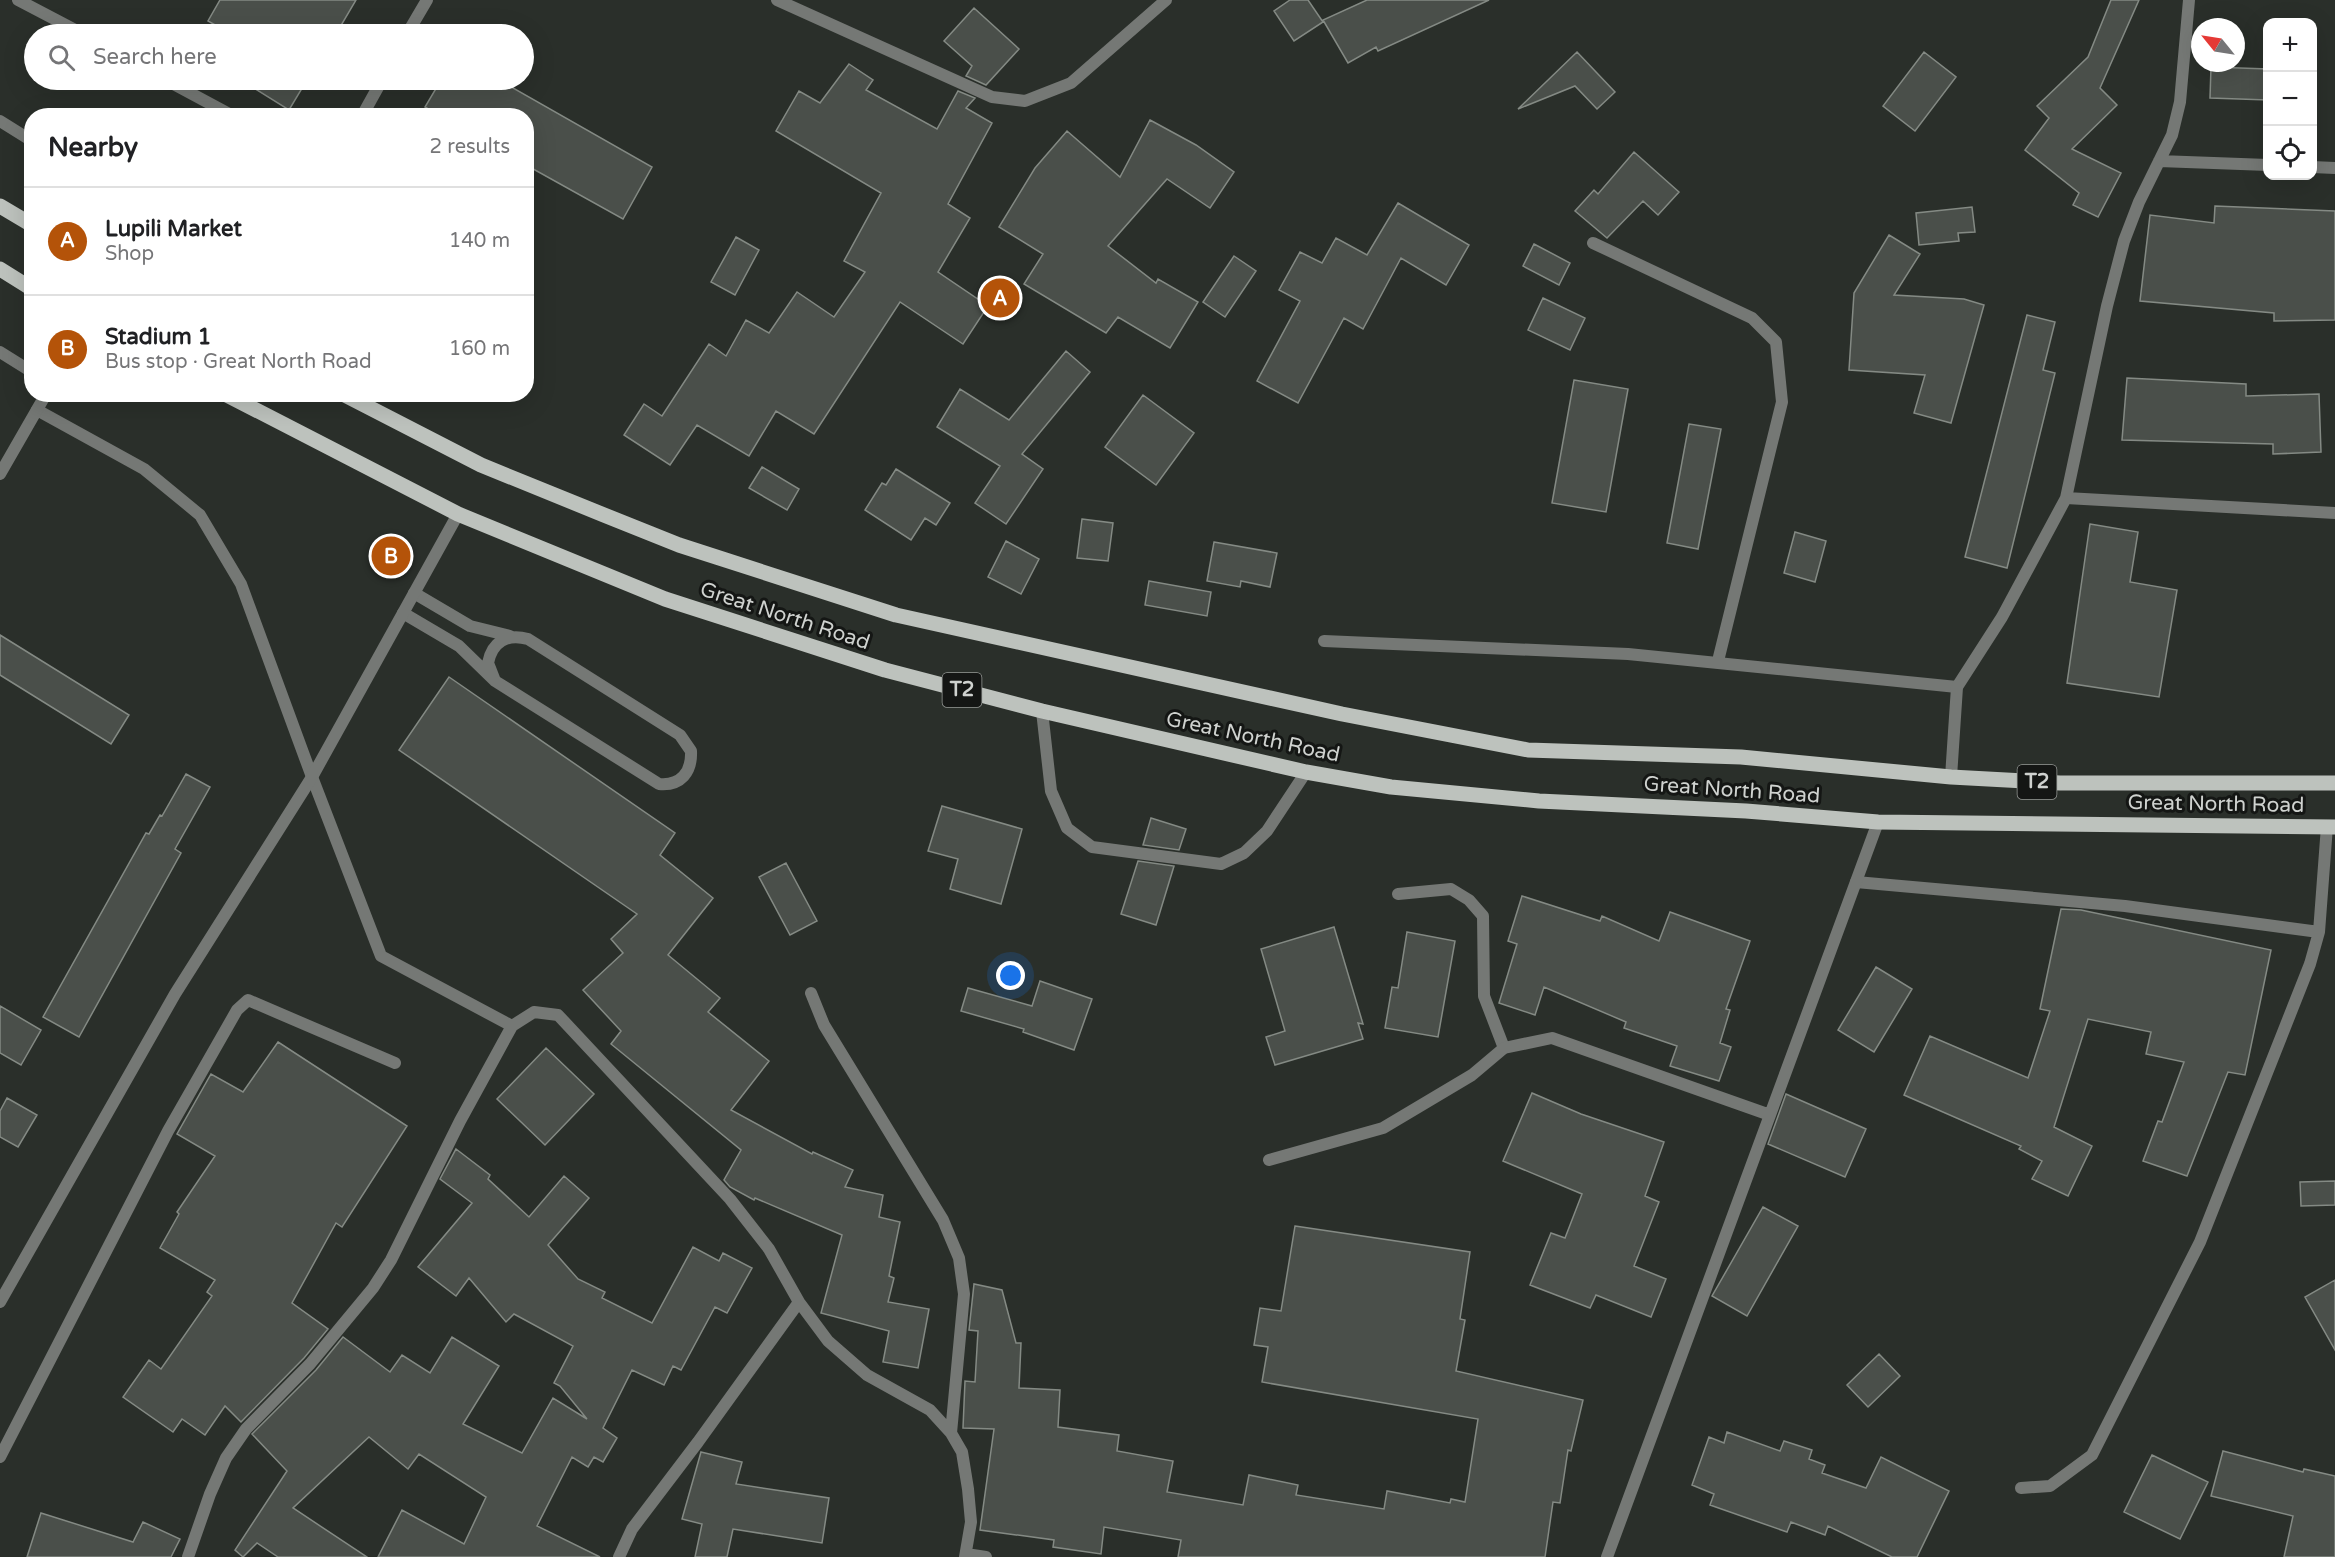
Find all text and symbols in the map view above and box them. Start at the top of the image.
north arrow [2191,18,2245,72]
map controls [2263,18,2317,180]
button: + [2263,18,2317,72]
search box [24,24,534,90]
icon: search [45,41,78,74]
text: Search here [93,44,217,70]
button: − [2263,72,2317,126]
button: locate [2263,126,2317,180]
text: Nearby [48,132,138,163]
text: 2 results [430,135,510,159]
text: Lupili Market [105,216,242,242]
text: A [60,229,75,253]
text: 140 m [449,229,510,253]
text: Shop [105,242,154,266]
pin: A [980,276,1020,320]
text: Stadium 1 [105,324,211,350]
text: B [61,337,74,361]
text: 160 m [449,337,510,361]
text: Bus stop · Great North Road [105,350,372,374]
pin: B [372,534,410,578]
street label: Great North Road [697,577,873,655]
road number: T2 [942,673,982,707]
street label: Great North Road [1164,706,1342,768]
road number: T2 [2018,765,2056,799]
street label: Great North Road [1643,771,1821,809]
street label: Great North Road [2127,790,2305,818]
your location [996,961,1025,990]

